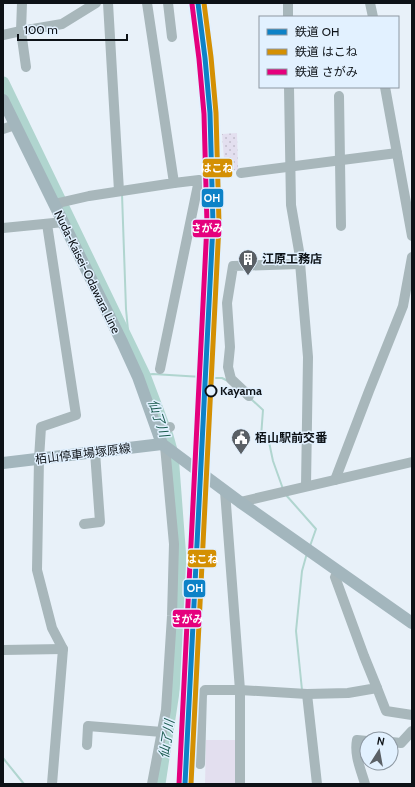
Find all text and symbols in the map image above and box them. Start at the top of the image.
scale bar [18,16,127,42]
legend [259,16,399,88]
text: 100 m [24,22,58,37]
text: 鉄道 OH [295,24,339,39]
text: 鉄道 はこね [295,44,358,59]
text: 鉄道 さがみ [295,64,358,79]
line badge: はこね [202,158,233,178]
text: はこね [201,161,234,175]
line badge: OH [201,188,224,208]
text: OH [204,191,220,205]
street label: Nuda-Kaisei-Odawara Line [51,208,124,336]
line badge: さがみ [192,219,222,238]
text: さがみ [191,221,224,235]
building icon: 江原工務店 [237,248,259,276]
place label: 江原工務店 [262,251,322,266]
place label: Kayama [220,383,262,398]
marker: Kayama [204,384,218,398]
water label: 仙了川 [145,397,174,441]
public building icon: 栢山駅前交番 [230,427,252,455]
place label: 栢山駅前交番 [255,430,328,445]
street label: 栢山停車場塚原線 [34,440,132,467]
line badge: はこね [187,549,217,568]
text: はこね [186,552,219,566]
line badge: OH [183,579,206,598]
text: OH [187,581,203,595]
line badge: さがみ [172,609,202,628]
text: さがみ [171,612,204,626]
water label: 仙了川 [155,717,177,760]
north arrow [359,731,399,771]
text: N [376,734,386,749]

